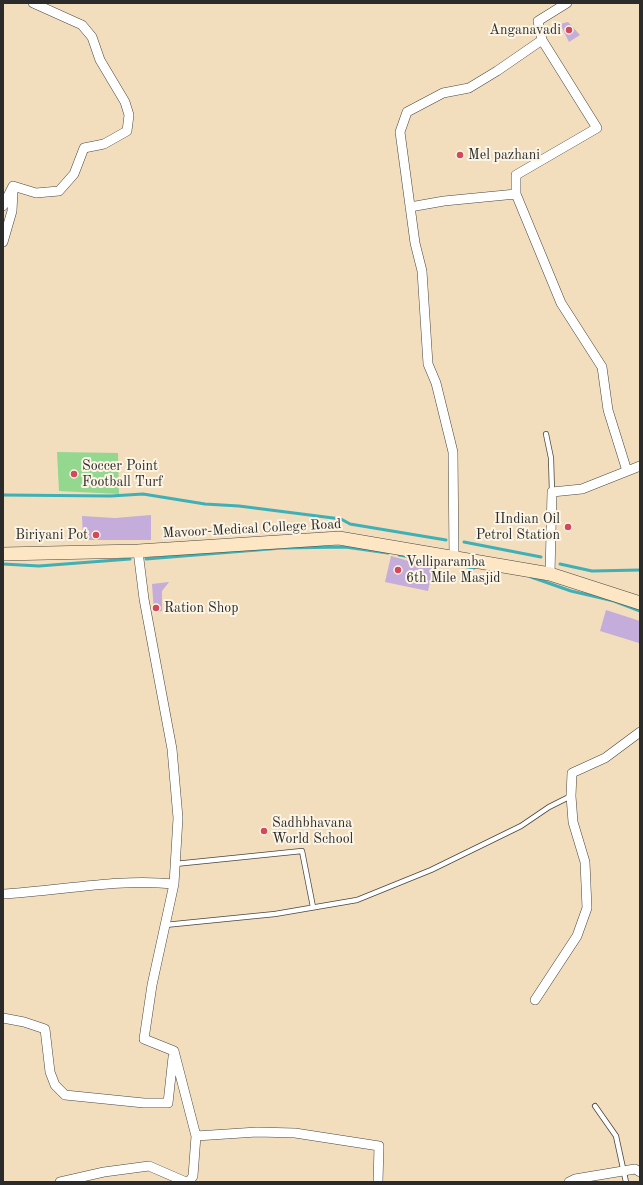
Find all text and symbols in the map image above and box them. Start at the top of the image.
place label: Anganavadi [489,22,561,38]
marker: Anganavadi [564,25,574,35]
place label: Mel pazhani [468,147,540,163]
marker: Mel pazhani [455,150,465,160]
place label: Soccer Point Football Turf [82,458,163,490]
marker: Soccer Point Football Turf [69,469,79,479]
place label: IIndian Oil Petrol Station [476,511,560,544]
street label: Mavoor-Medical College Road [162,516,342,542]
marker: IIndian Oil Petrol Station [563,522,573,532]
place label: Biriyani Pot [15,527,88,543]
marker: Biriyani Pot [91,530,101,540]
place label: Velliparamba 6th Mile Masjid [406,554,500,586]
marker: Velliparamba 6th Mile Masjid [393,565,403,575]
place label: Ration Shop [164,600,239,616]
marker: Ration Shop [151,603,161,613]
place label: Sadhbhavana World School [272,815,353,848]
marker: Sadhbhavana World School [259,826,269,836]

